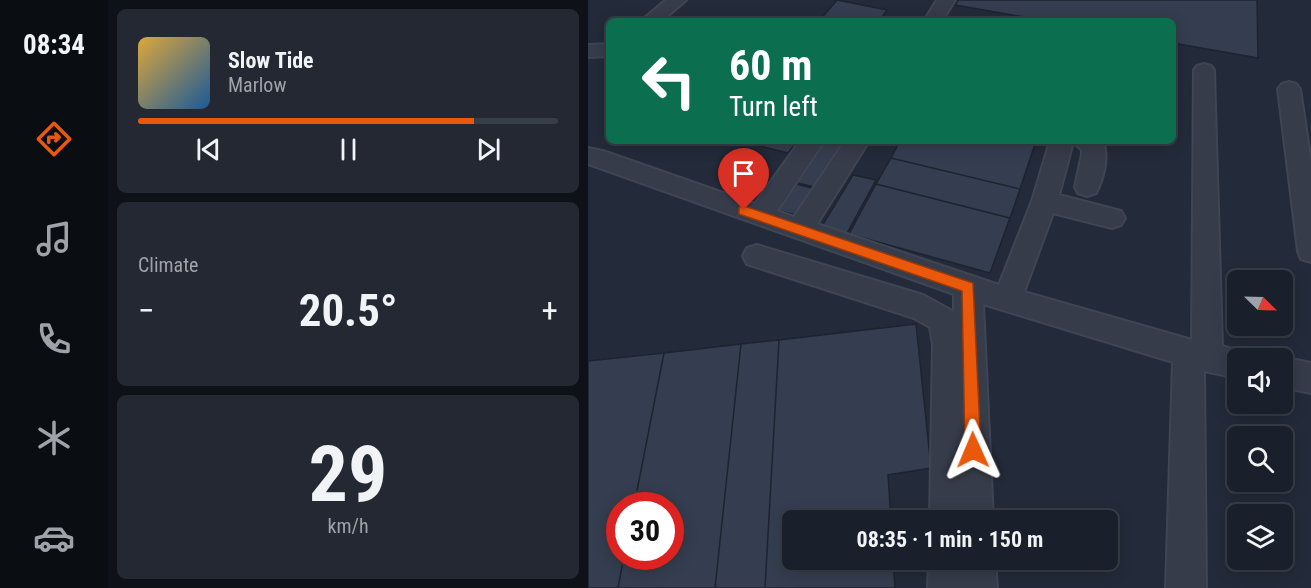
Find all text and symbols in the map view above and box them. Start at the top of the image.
text: 08:34 [23,29,85,61]
text: 60 m [729,41,812,90]
icon: left [630,42,708,120]
text: Slow Tide [228,48,314,73]
text: Marlow [228,73,286,97]
text: Turn left [729,91,818,123]
icon: directions [33,118,75,160]
icon: previous [192,133,225,166]
icon: pause [332,133,365,166]
icon: next [472,133,505,166]
pin [718,148,769,210]
icon: arrive [727,157,760,190]
icon: music [33,218,75,260]
text: Climate [138,253,198,277]
north arrow [1227,270,1293,336]
map controls [1227,270,1293,570]
text: 20.5° [299,284,397,337]
text: − [138,291,155,330]
text: + [542,291,558,330]
icon: phone [33,318,75,360]
button: sound [1227,348,1293,414]
icon: climate [33,417,75,459]
position arrow [941,418,1005,482]
button: search [1227,426,1293,492]
text: 29 [309,429,387,520]
speed limit sign: 30 [606,492,684,570]
button: layers [1227,504,1293,570]
text: km/h [327,514,369,538]
icon: car [33,517,75,559]
text: 08:35 · 1 min · 150 m [857,527,1043,552]

